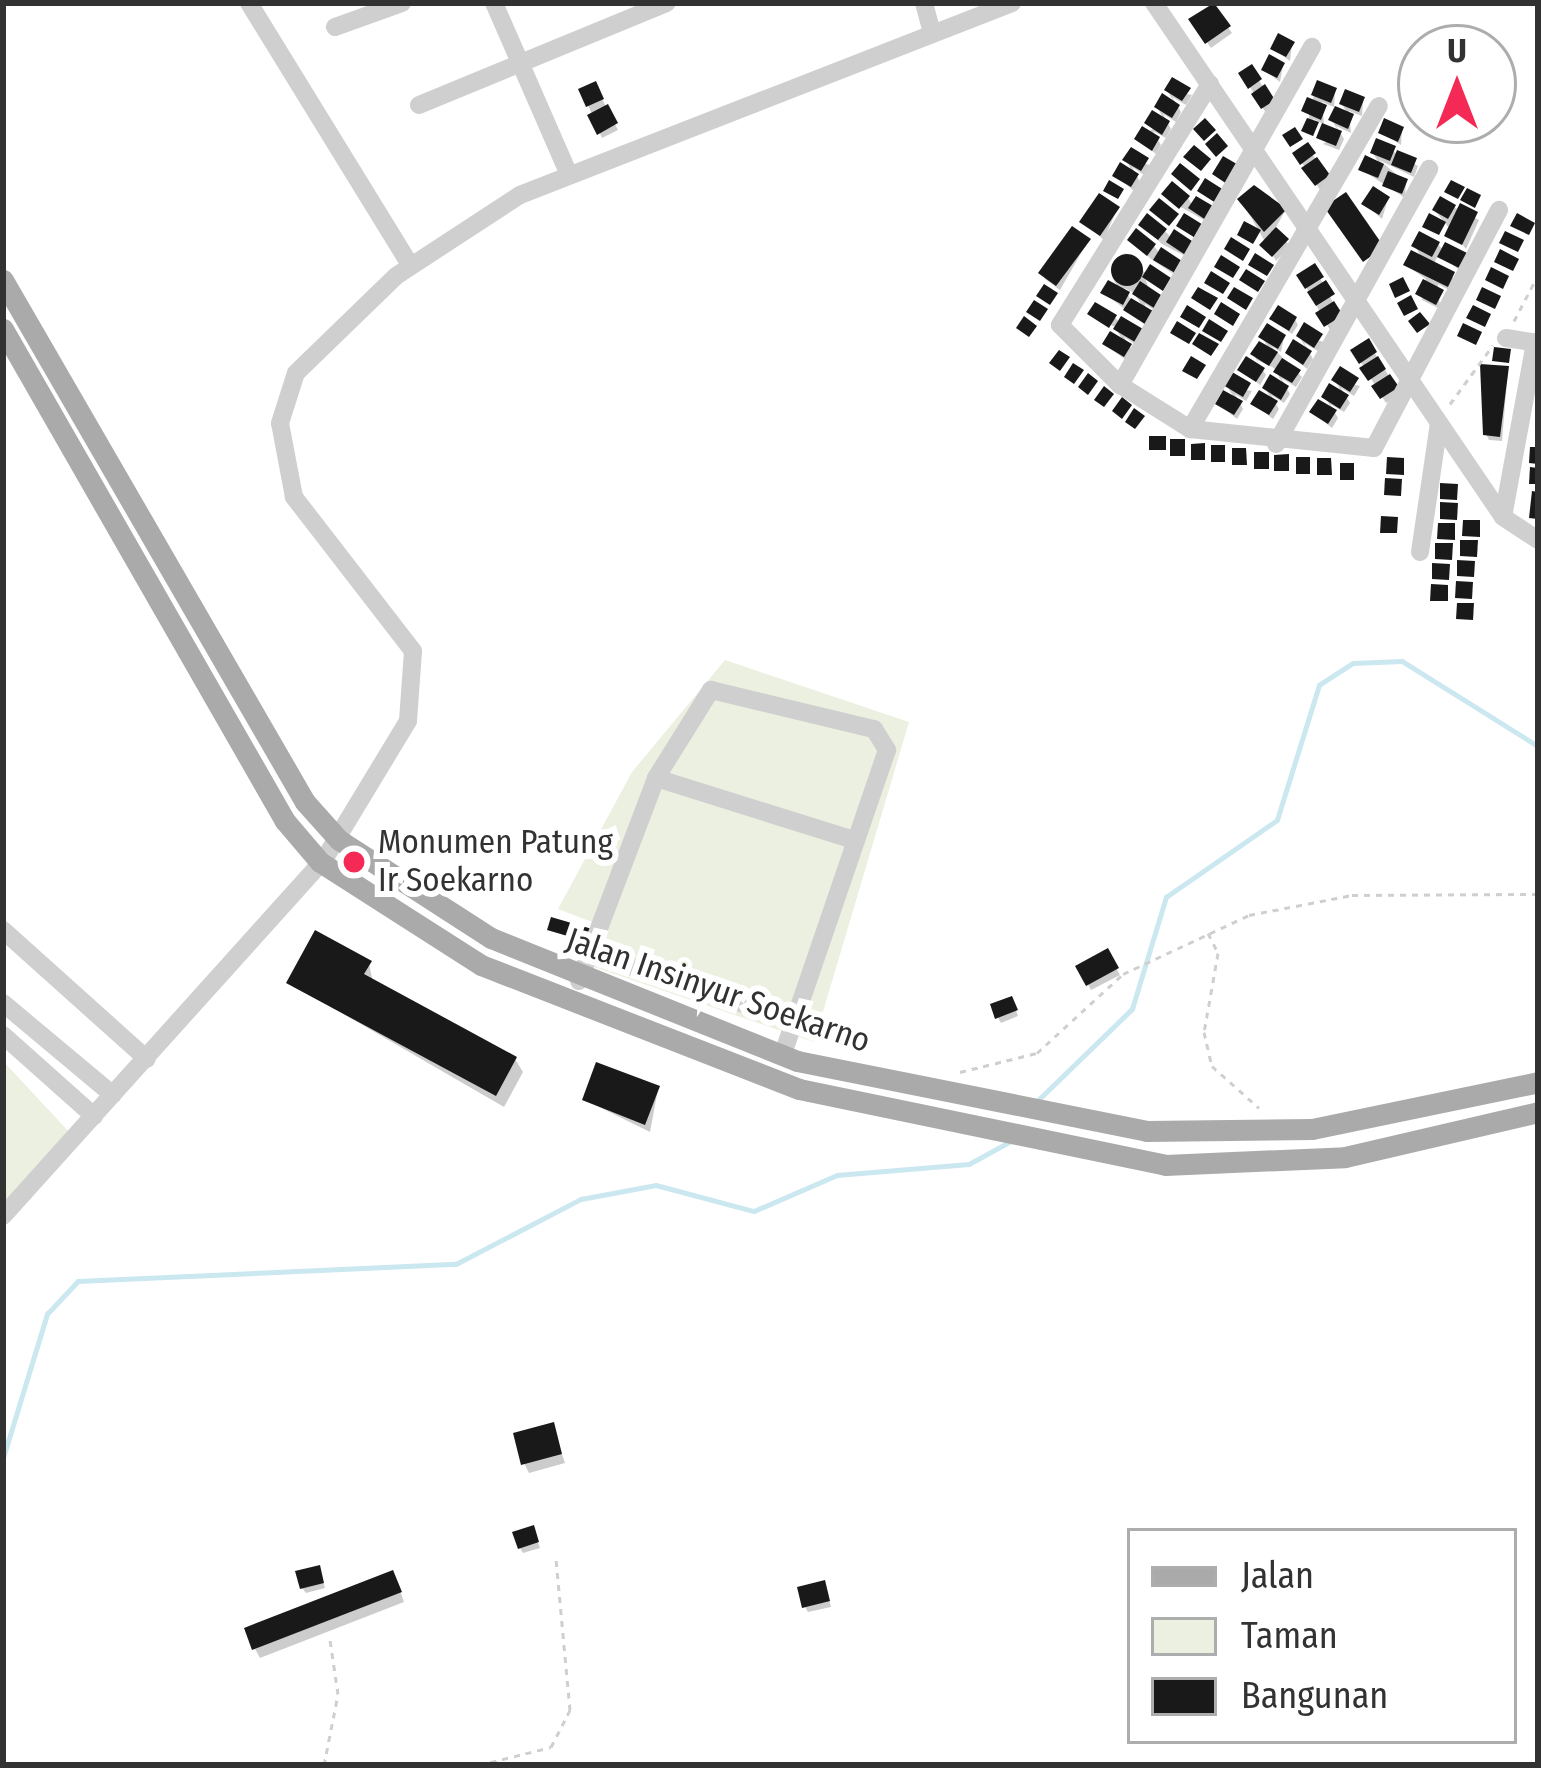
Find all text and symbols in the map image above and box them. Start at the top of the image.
north arrow [1397,24,1517,144]
text: U [1447,31,1467,71]
place label: Monumen Patung Ir Soekarno [378,823,613,901]
marker: Monumen Patung Ir Soekarno [341,849,367,875]
street label: Jalan Insinyur Soekarno [561,920,875,1062]
legend [1127,1528,1517,1744]
text: Jalan [1241,1554,1314,1598]
text: Taman [1241,1614,1338,1658]
text: Bangunan [1241,1674,1388,1718]

